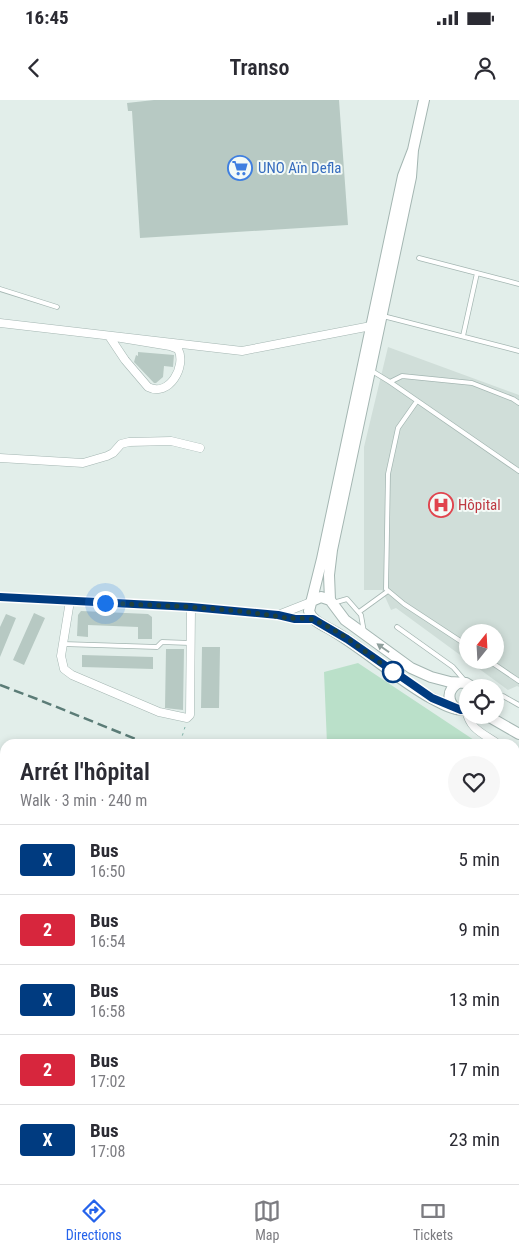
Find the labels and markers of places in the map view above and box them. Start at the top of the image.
supermarket icon: UNO Aïn Defla [227,155,253,181]
place label: UNO Aïn Defla [258,159,341,177]
hospital icon: Hôpital [428,492,454,518]
place label: Hôpital [458,496,501,514]
unlabelled marker [382,661,404,683]

